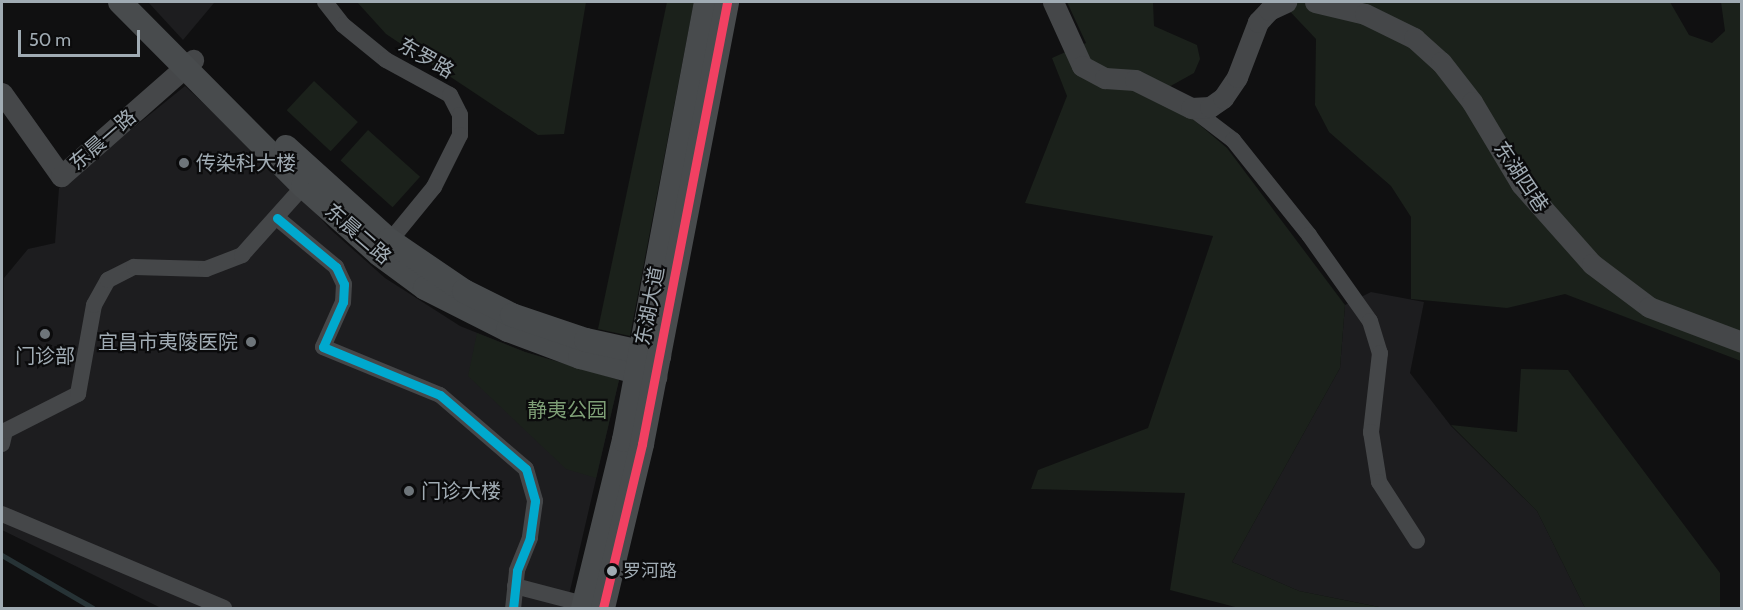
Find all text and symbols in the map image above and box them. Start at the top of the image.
scale bar [21,18,142,56]
text: 50 m [29,29,71,51]
street label: 东罗路 [394,33,458,83]
street label: 东晨一路 [65,105,141,175]
street label: 东湖四巷 [1489,137,1553,217]
place label: 传染科大楼 [196,151,296,175]
marker: 传染科大楼 [177,156,191,170]
street label: 东晨二路 [320,199,396,269]
street label: 东湖大道 [631,264,669,348]
marker: 门诊部 [38,327,52,341]
place label: 宜昌市夷陵医院 [98,330,238,354]
marker: 宜昌市夷陵医院 [242,333,260,351]
place label: 门诊部 [15,344,75,368]
park label: 静夷公园 [527,398,607,422]
place label: 门诊大楼 [421,479,501,503]
marker: 门诊大楼 [402,484,416,498]
place label: 罗河路 [623,560,677,582]
marker: 罗河路 [606,565,618,577]

